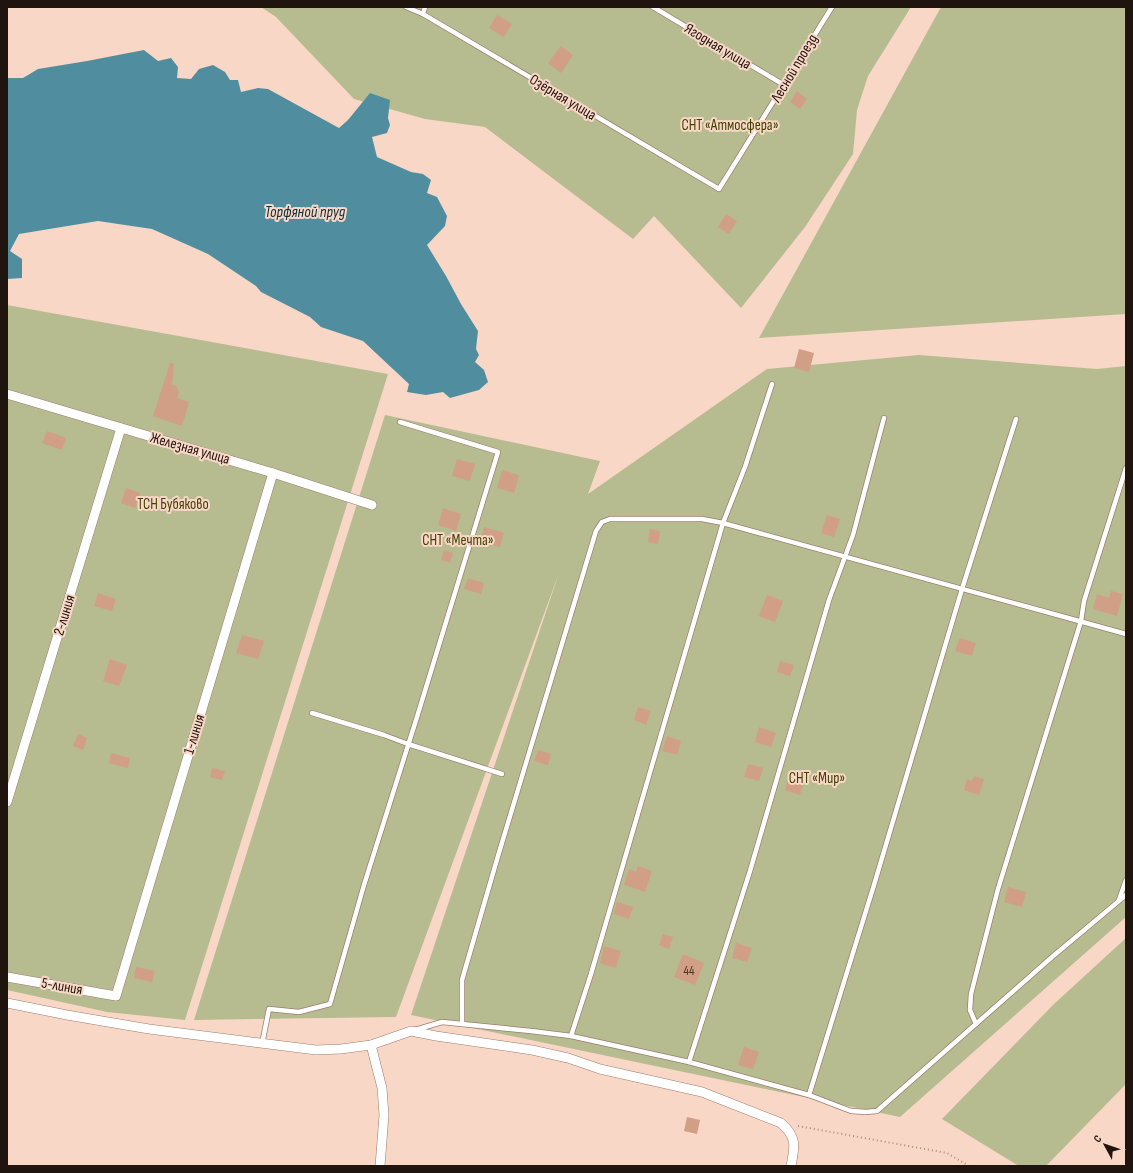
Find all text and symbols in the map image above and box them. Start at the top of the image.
street label: Ягодная улица [681,19,755,74]
street label: Лесной проезд [766,31,822,107]
street label: Озёрная улица [526,70,600,125]
park label: СНТ «Атмосфера» [681,116,779,135]
water label: Торфяной пруд [265,203,346,222]
street label: Железная улица [148,428,232,469]
park label: ТСН Бубяково [137,495,209,514]
park label: СНТ «Мечта» [422,531,494,550]
street label: 2-линия [49,592,80,638]
street label: 1-линия [179,712,210,756]
park label: СНТ «Мир» [789,769,845,788]
house number: 44 [684,963,695,979]
street label: 5-линия [40,974,84,999]
north arrow [1085,1125,1125,1165]
text: С [1091,1132,1105,1145]

